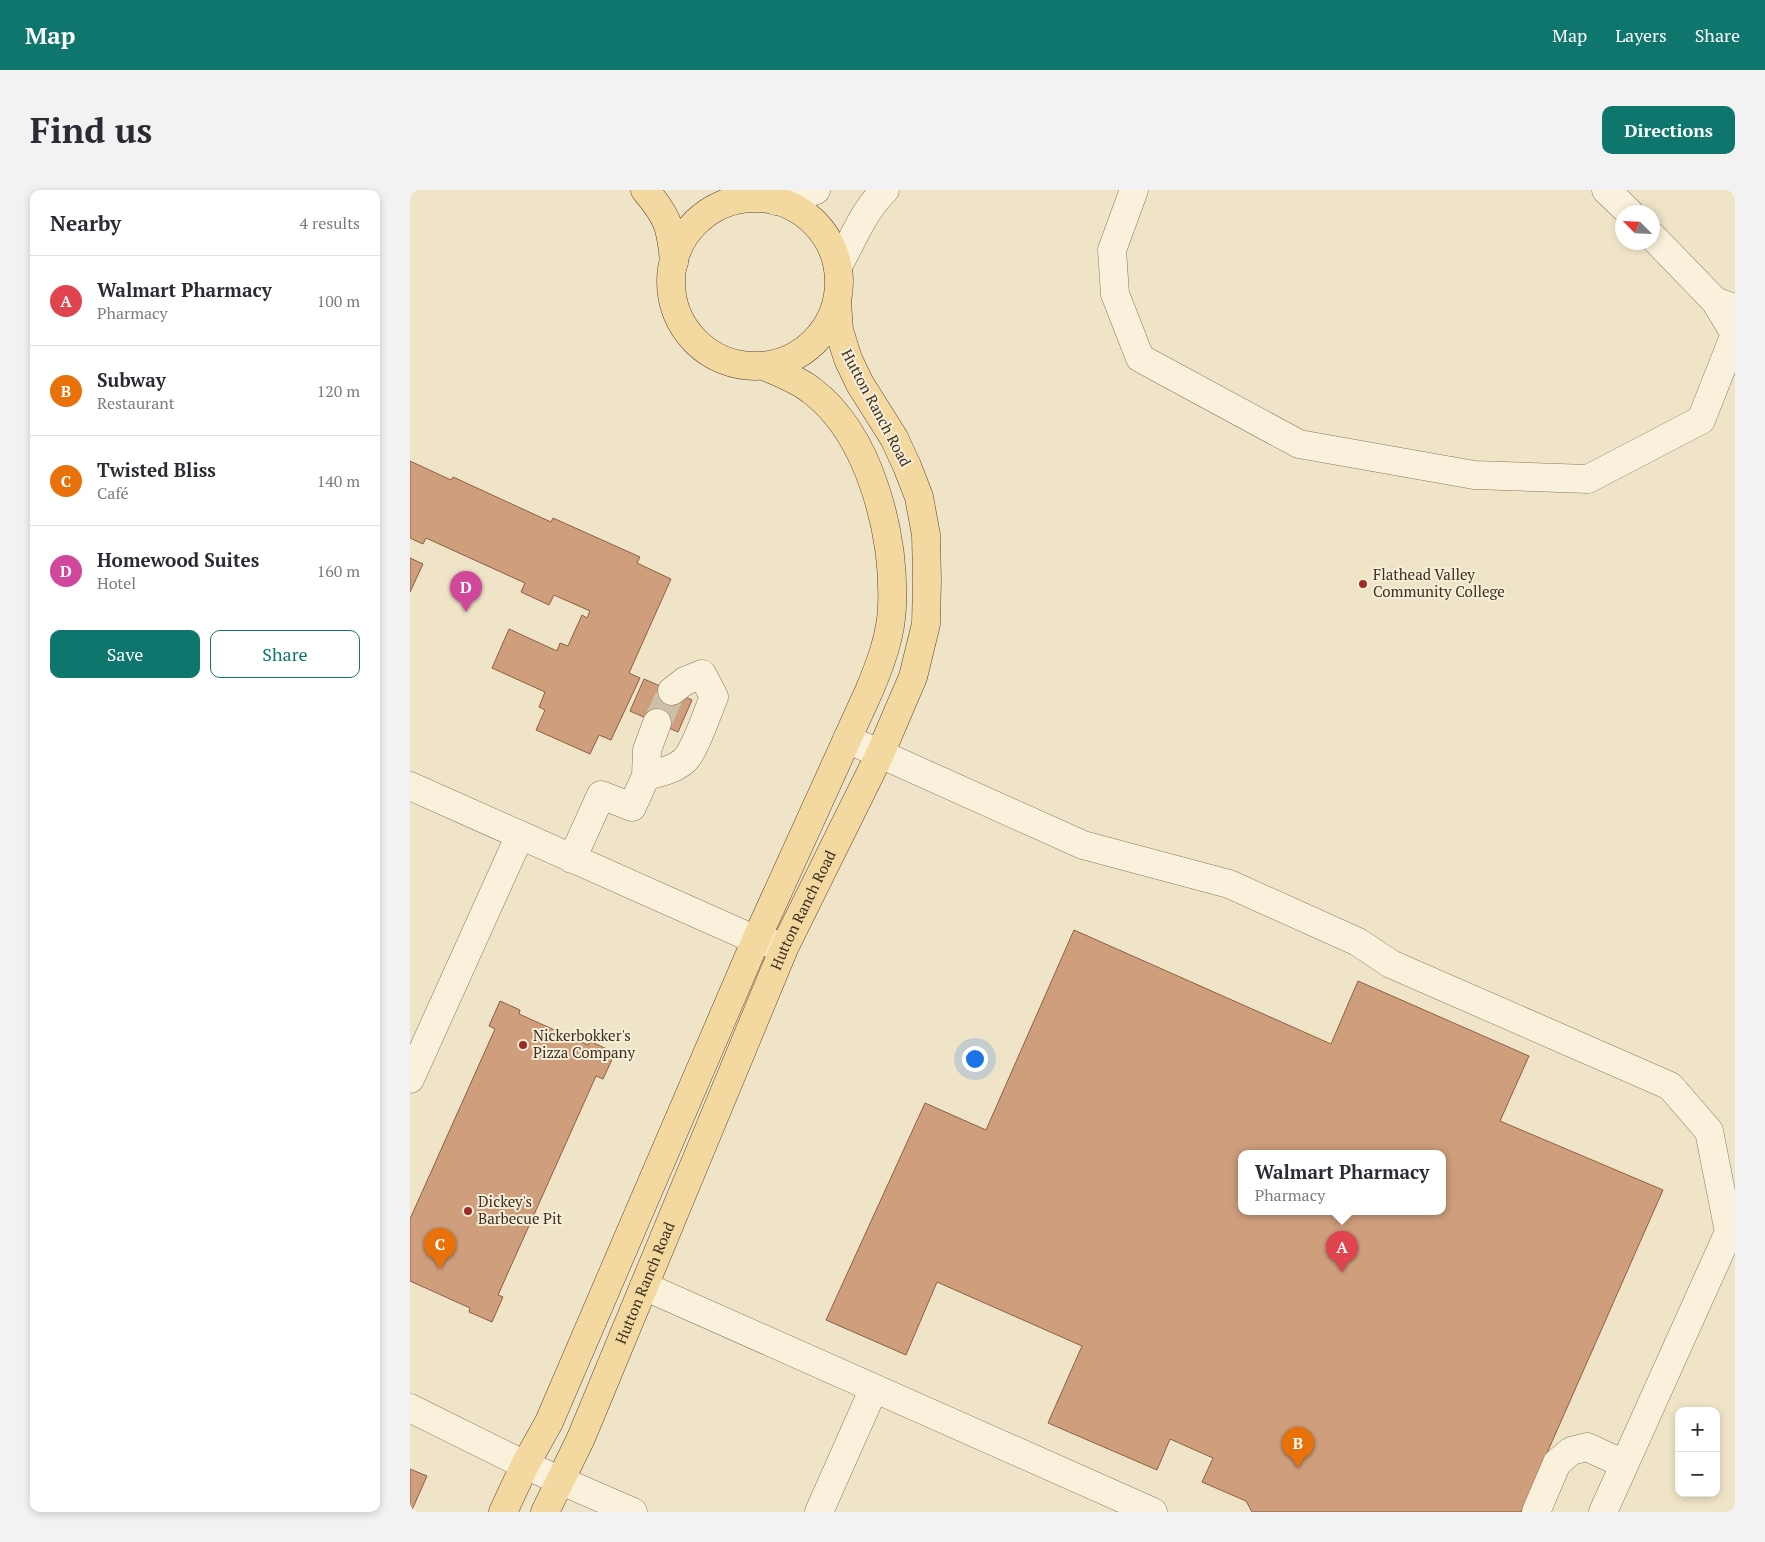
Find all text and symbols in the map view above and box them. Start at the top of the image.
text: Map [25,19,75,51]
text: Map [1552,23,1587,47]
text: Layers [1615,23,1667,47]
text: Share [1695,23,1740,47]
button: Directions [1602,106,1735,154]
text: Find us [30,107,152,153]
north arrow [1615,205,1660,250]
text: Nearby [50,209,121,237]
text: 4 results [300,212,360,234]
text: Walmart Pharmacy [97,277,272,302]
text: A [60,290,72,312]
text: 100 m [317,290,360,312]
text: Pharmacy [97,302,168,324]
street label: Hutton Ranch Road [837,345,916,470]
text: Subway [97,367,166,392]
text: B [61,380,71,402]
text: 120 m [317,380,360,402]
text: Restaurant [97,392,175,414]
text: Twisted Bliss [97,457,216,482]
text: C [61,470,71,492]
text: 140 m [317,470,360,492]
text: Café [97,482,129,504]
text: Homewood Suites [97,547,259,572]
text: D [60,560,72,582]
text: 160 m [317,560,360,582]
place label: Flathead Valley Community College [1373,564,1505,601]
pin: D [450,571,482,612]
text: Hotel [97,572,136,594]
marker: Flathead Valley Community College [1357,578,1369,590]
button: Save [50,630,200,678]
button: Share [210,630,360,678]
street label: Hutton Ranch Road [765,847,840,973]
place label: Nickerbokker's Pizza Company [533,1025,635,1062]
marker: Nickerbokker's Pizza Company [517,1039,529,1051]
your location [962,1046,988,1072]
popup [1238,1150,1446,1215]
text: Walmart Pharmacy [1255,1159,1429,1184]
text: Pharmacy [1255,1184,1325,1206]
place label: Dickey's Barbecue Pit [478,1191,563,1228]
marker: Dickey's Barbecue Pit [462,1205,474,1217]
street label: Hutton Ranch Road [610,1219,679,1347]
pin: C [424,1228,456,1269]
pin: A [1326,1231,1358,1272]
map controls [1675,1407,1720,1497]
button: + [1675,1407,1720,1452]
pin: B [1282,1427,1314,1468]
button: − [1675,1452,1720,1497]

